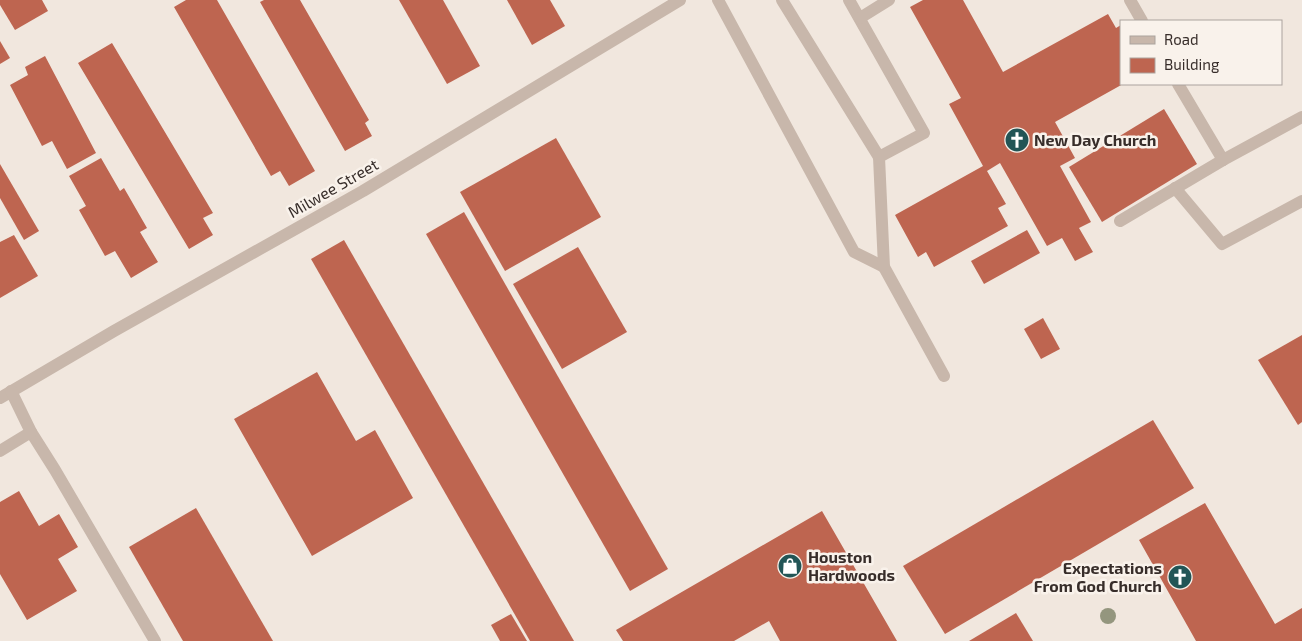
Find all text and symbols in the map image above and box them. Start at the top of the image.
legend [1120,20,1282,85]
text: Road [1164,30,1199,48]
text: Building [1164,55,1220,73]
church icon: New Day Church [1004,127,1030,153]
place label: New Day Church [1034,130,1156,150]
street label: Milwee Street [284,154,381,221]
place label: Houston Hardwoods [808,547,895,584]
shop icon: Houston Hardwoods [777,553,803,579]
place label: Expectations From God Church [1034,558,1162,595]
church icon: Expectations From God Church [1167,564,1193,590]

